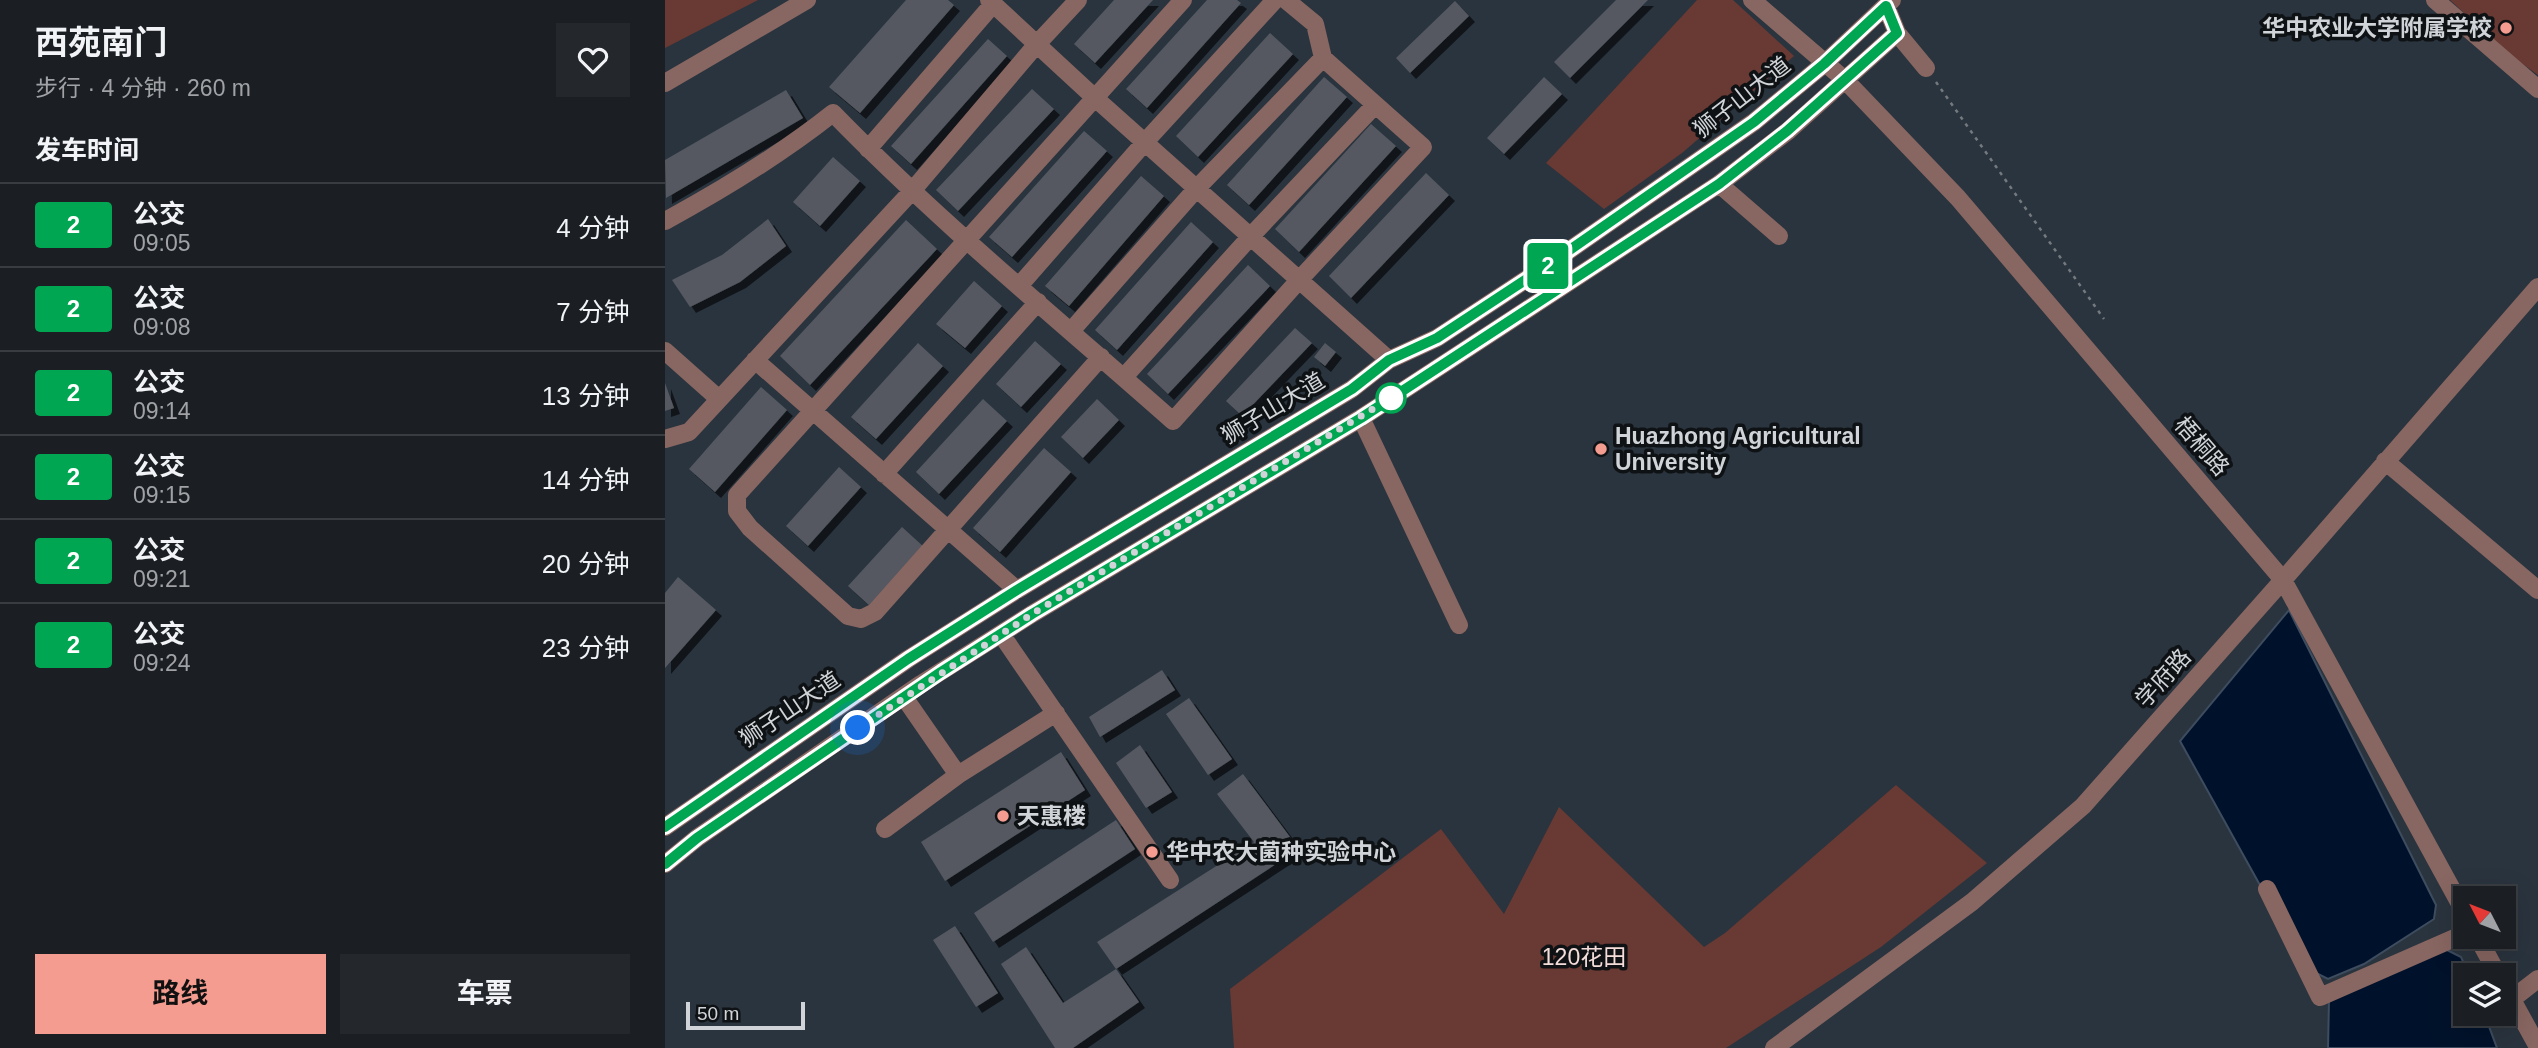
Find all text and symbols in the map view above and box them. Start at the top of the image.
place label: 华中农业大学附属学校 [2262,15,2492,41]
marker: 华中农业大学附属学校 [2498,20,2514,36]
button: heart [556,23,630,97]
text: 西苑南门 [35,24,167,61]
street label: 狮子山大道 [1689,51,1795,143]
text: 步行 · 4 分钟 · 260 m [35,75,251,101]
text: 发车时间 [35,135,139,165]
text: 公交 [133,199,185,229]
text: 2 [67,211,80,238]
text: 4 分钟 [556,213,630,243]
text: 09:05 [133,230,191,256]
line badge: 2 [1525,243,1571,289]
text: 2 [1541,252,1555,279]
text: 公交 [133,283,185,313]
text: 2 [67,295,80,322]
text: 7 分钟 [556,297,630,327]
text: 09:08 [133,314,191,340]
text: 公交 [133,367,185,397]
street label: 狮子山大道 [1217,367,1329,449]
text: 2 [67,379,80,406]
text: 13 分钟 [542,381,630,411]
unlabelled marker [1376,383,1406,413]
text: 09:14 [133,398,191,424]
street label: 梧桐路 [2170,411,2234,481]
place label: Huazhong Agricultural University [1615,423,1861,475]
marker: Huazhong Agricultural University [1593,441,1609,457]
text: 公交 [133,451,185,481]
text: 2 [67,463,80,490]
text: 14 分钟 [542,465,630,495]
text: 09:15 [133,482,191,508]
text: 公交 [133,535,185,565]
text: 2 [67,547,80,574]
text: 20 分钟 [542,549,630,579]
text: 09:21 [133,566,191,592]
text: 公交 [133,619,185,649]
text: 2 [67,631,80,658]
text: 23 分钟 [542,633,630,663]
street label: 学府路 [2130,644,2196,712]
text: 09:24 [133,650,191,676]
street label: 狮子山大道 [735,666,845,752]
your location [840,710,875,745]
place label: 天惠楼 [1017,803,1086,829]
marker: 天惠楼 [995,808,1011,824]
place label: 华中农大菌种实验中心 [1166,839,1396,865]
marker: 华中农大菌种实验中心 [1144,844,1160,860]
north arrow [2453,886,2517,948]
map controls [2453,886,2516,1026]
park label: 120花田 [1542,944,1626,970]
button: 路线 [35,954,326,1034]
button: 车票 [340,954,630,1034]
button: layers [2453,963,2516,1026]
scale bar [686,999,805,1031]
text: 50 m [697,1003,739,1024]

